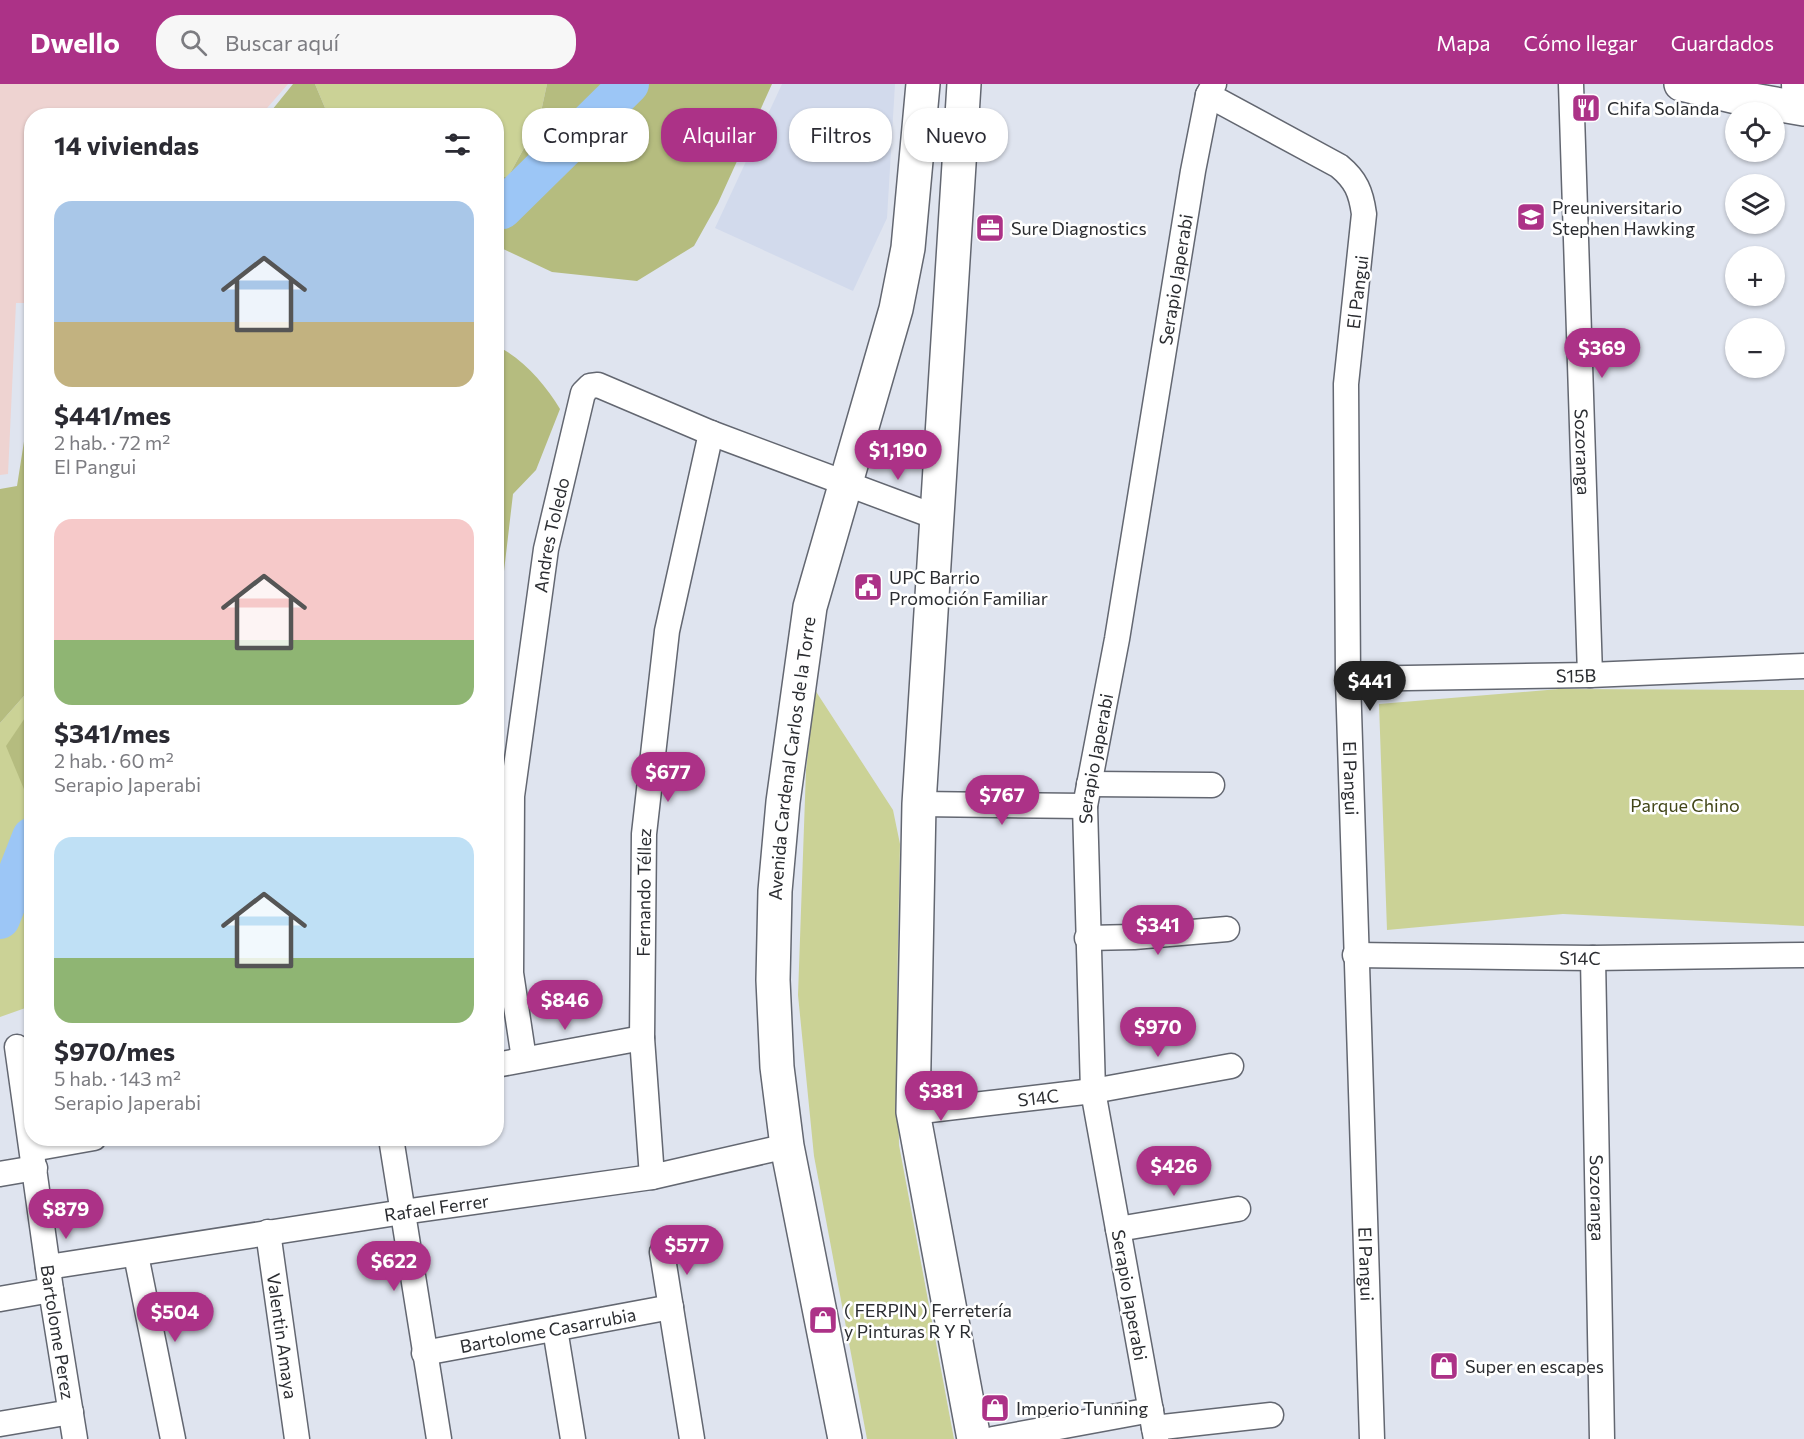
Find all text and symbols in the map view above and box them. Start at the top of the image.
search box [156,15,576,69]
text: Dwello [30,25,120,59]
icon: search [177,26,210,59]
text: Buscar aquí [225,29,339,56]
text: Mapa [1436,30,1491,55]
text: Cómo llegar [1524,30,1638,55]
text: Guardados [1671,30,1774,55]
restaurant icon: Chifa Solanda [1570,92,1602,124]
place label: Chifa Solanda [1607,97,1719,119]
map controls [1725,102,1785,378]
button: locate [1725,102,1785,162]
chip: Comprar [522,108,649,162]
chip: Alquilar [661,108,777,162]
chip: Filtros [789,108,892,162]
chip: Nuevo [904,108,1008,162]
icon: filters [441,128,474,161]
text: 14 viviendas [54,129,199,160]
button: layers [1725,174,1785,234]
place label: Preuniversitario Stephen Hawking [1552,196,1695,239]
school or university icon: Preuniversitario Stephen Hawking [1515,201,1547,233]
office icon: Sure Diagnostics [974,212,1006,244]
street label: Serapio Japerabi [1154,212,1197,347]
place label: Sure Diagnostics [1011,217,1147,239]
icon: home [210,240,318,348]
button: + [1725,246,1785,306]
street label: El Pangui [1342,254,1372,330]
button: − [1725,318,1785,378]
pin: $369 [1566,328,1638,379]
text: $369 [1578,335,1626,359]
text: $441/mes [54,399,171,430]
street label: Sozoranga [1570,408,1595,496]
text: 2 hab. · 72 m² [54,430,170,454]
pin: $1,190 [849,430,947,481]
text: $1,190 [869,437,927,461]
text: El Pangui [54,454,136,478]
street label: Andres Toledo [529,475,574,594]
icon: home [210,558,318,666]
place label: UPC Barrio Promoción Familiar [889,566,1048,609]
public building icon: UPC Barrio Promoción Familiar [852,571,884,603]
street label: Avenida Cardenal Carlos de la Torre [764,615,820,901]
pin: $441 [1334,661,1406,712]
street label: S15B [1556,664,1597,687]
text: $441 [1348,668,1392,692]
street label: Serapio Japerabi [1074,691,1117,824]
text: $341/mes [54,717,170,748]
street label: El Pangui [1339,741,1363,816]
text: 2 hab. · 60 m² [54,748,174,772]
pin: $677 [632,752,704,803]
text: $677 [645,759,691,783]
text: Serapio Japerabi [54,772,201,796]
pin: $767 [966,775,1038,826]
text: $767 [979,782,1025,806]
park label: Parque Chino [1630,794,1740,816]
street label: Fernando Téllez [632,827,656,957]
icon: home [210,876,318,984]
pin: $341 [1122,905,1194,956]
text: $341 [1136,912,1180,936]
street label: S14C [1559,947,1601,969]
pin: $846 [529,980,601,1031]
text: $846 [541,987,589,1011]
pin: $970 [1122,1007,1194,1058]
text: $970 [1134,1014,1182,1038]
text: $970/mes [54,1035,175,1066]
text: 5 hab. · 143 m² [54,1066,181,1090]
pin: $381 [905,1071,977,1122]
text: $381 [919,1078,963,1102]
street label: S14C [1016,1084,1060,1111]
text: Serapio Japerabi [54,1090,201,1114]
pin: $426 [1138,1146,1210,1197]
text: $426 [1150,1153,1198,1177]
street label: Sozoranga [1586,1154,1609,1242]
pin: $879 [30,1189,102,1240]
street label: Rafael Ferrer [383,1189,490,1226]
text: $879 [43,1196,89,1220]
pin: $577 [651,1225,723,1276]
street label: El Pangui [1354,1227,1379,1301]
street label: Serapio Japerabi [1108,1228,1152,1362]
text: $577 [664,1232,710,1256]
pin: $622 [358,1241,430,1292]
text: $622 [371,1248,417,1272]
street label: Bartolome Perez [37,1263,79,1401]
street label: Valentin Amaya [263,1272,302,1400]
pin: $504 [139,1292,211,1343]
text: $504 [151,1299,199,1323]
place label: ( FERPIN ) Ferretería y Pinturas R Y R [844,1299,1012,1342]
street label: Bartolome Casarrubia [458,1303,638,1357]
shop icon: ( FERPIN ) Ferretería y Pinturas R Y R [807,1304,839,1336]
shop icon: Super en escapes [1428,1350,1460,1382]
place label: Super en escapes [1465,1355,1604,1377]
shop icon: Imperio Tunning [979,1392,1011,1424]
place label: Imperio Tunning [1016,1397,1149,1419]

